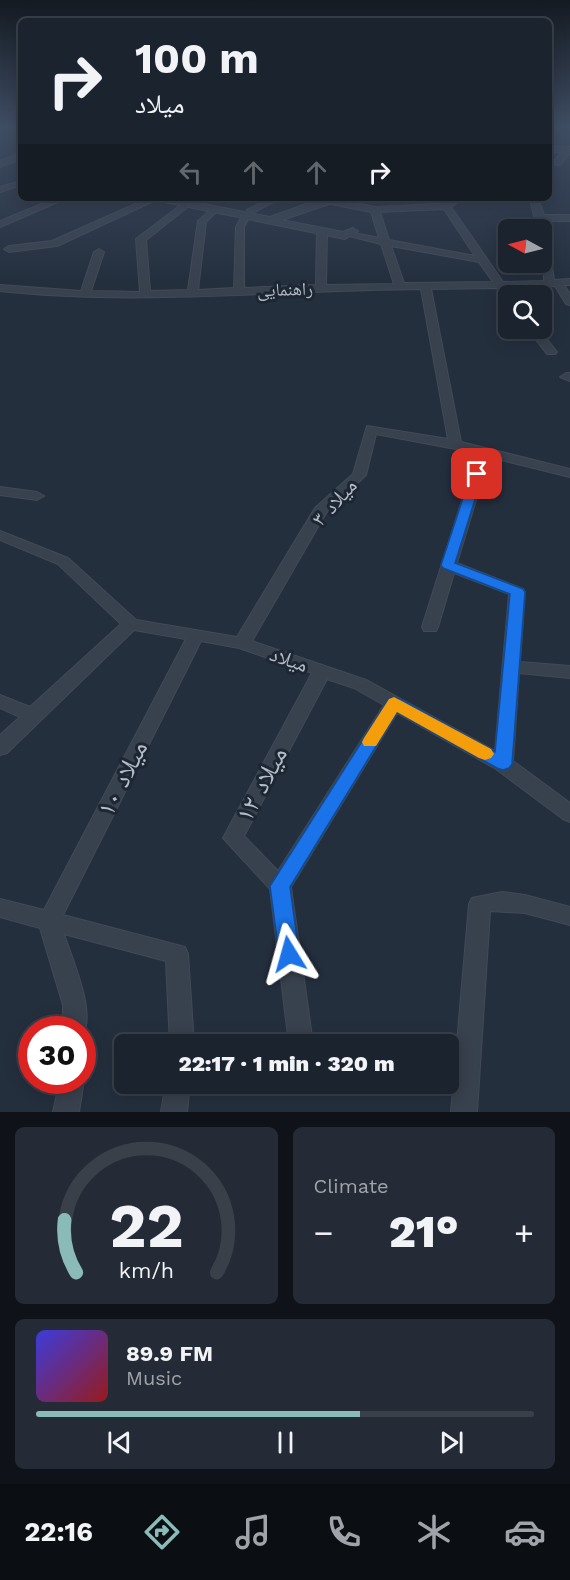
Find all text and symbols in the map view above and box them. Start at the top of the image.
text: 100 m [135,34,259,83]
icon: right [36,42,114,120]
text: میلاد [135,88,185,120]
icon: left [174,156,207,189]
icon: ahead [237,156,270,189]
icon: ahead [300,156,333,189]
icon: right [363,156,396,189]
north arrow [498,219,552,273]
map controls [498,219,552,339]
street label: راهنمایی [257,278,314,301]
button: search [498,285,552,339]
pin [451,448,502,499]
icon: arrive [460,457,493,490]
street label: میلاد ۳ [306,473,362,531]
street label: میلاد [267,641,311,677]
street label: میلاد ۱۰ [90,736,154,820]
street label: میلاد ۱۲ [229,742,293,826]
position arrow [257,922,321,986]
speed limit sign: 30 [18,1016,96,1094]
text: 22:17 · 1 min · 320 m [178,1051,395,1076]
text: Climate [314,1174,389,1198]
text: 22 [109,1189,183,1262]
text: 21° [389,1205,459,1258]
text: − [314,1213,333,1252]
text: + [514,1213,534,1252]
text: km/h [119,1258,174,1283]
text: 89.9 FM [126,1341,213,1366]
text: Music [126,1366,182,1390]
icon: previous [103,1426,136,1459]
icon: pause [269,1426,302,1459]
icon: next [435,1426,468,1459]
icon: directions [141,1511,183,1553]
icon: music [232,1511,274,1553]
icon: phone [323,1511,365,1553]
icon: climate [413,1511,455,1553]
icon: car [504,1511,546,1553]
text: 22:16 [24,1516,93,1548]

